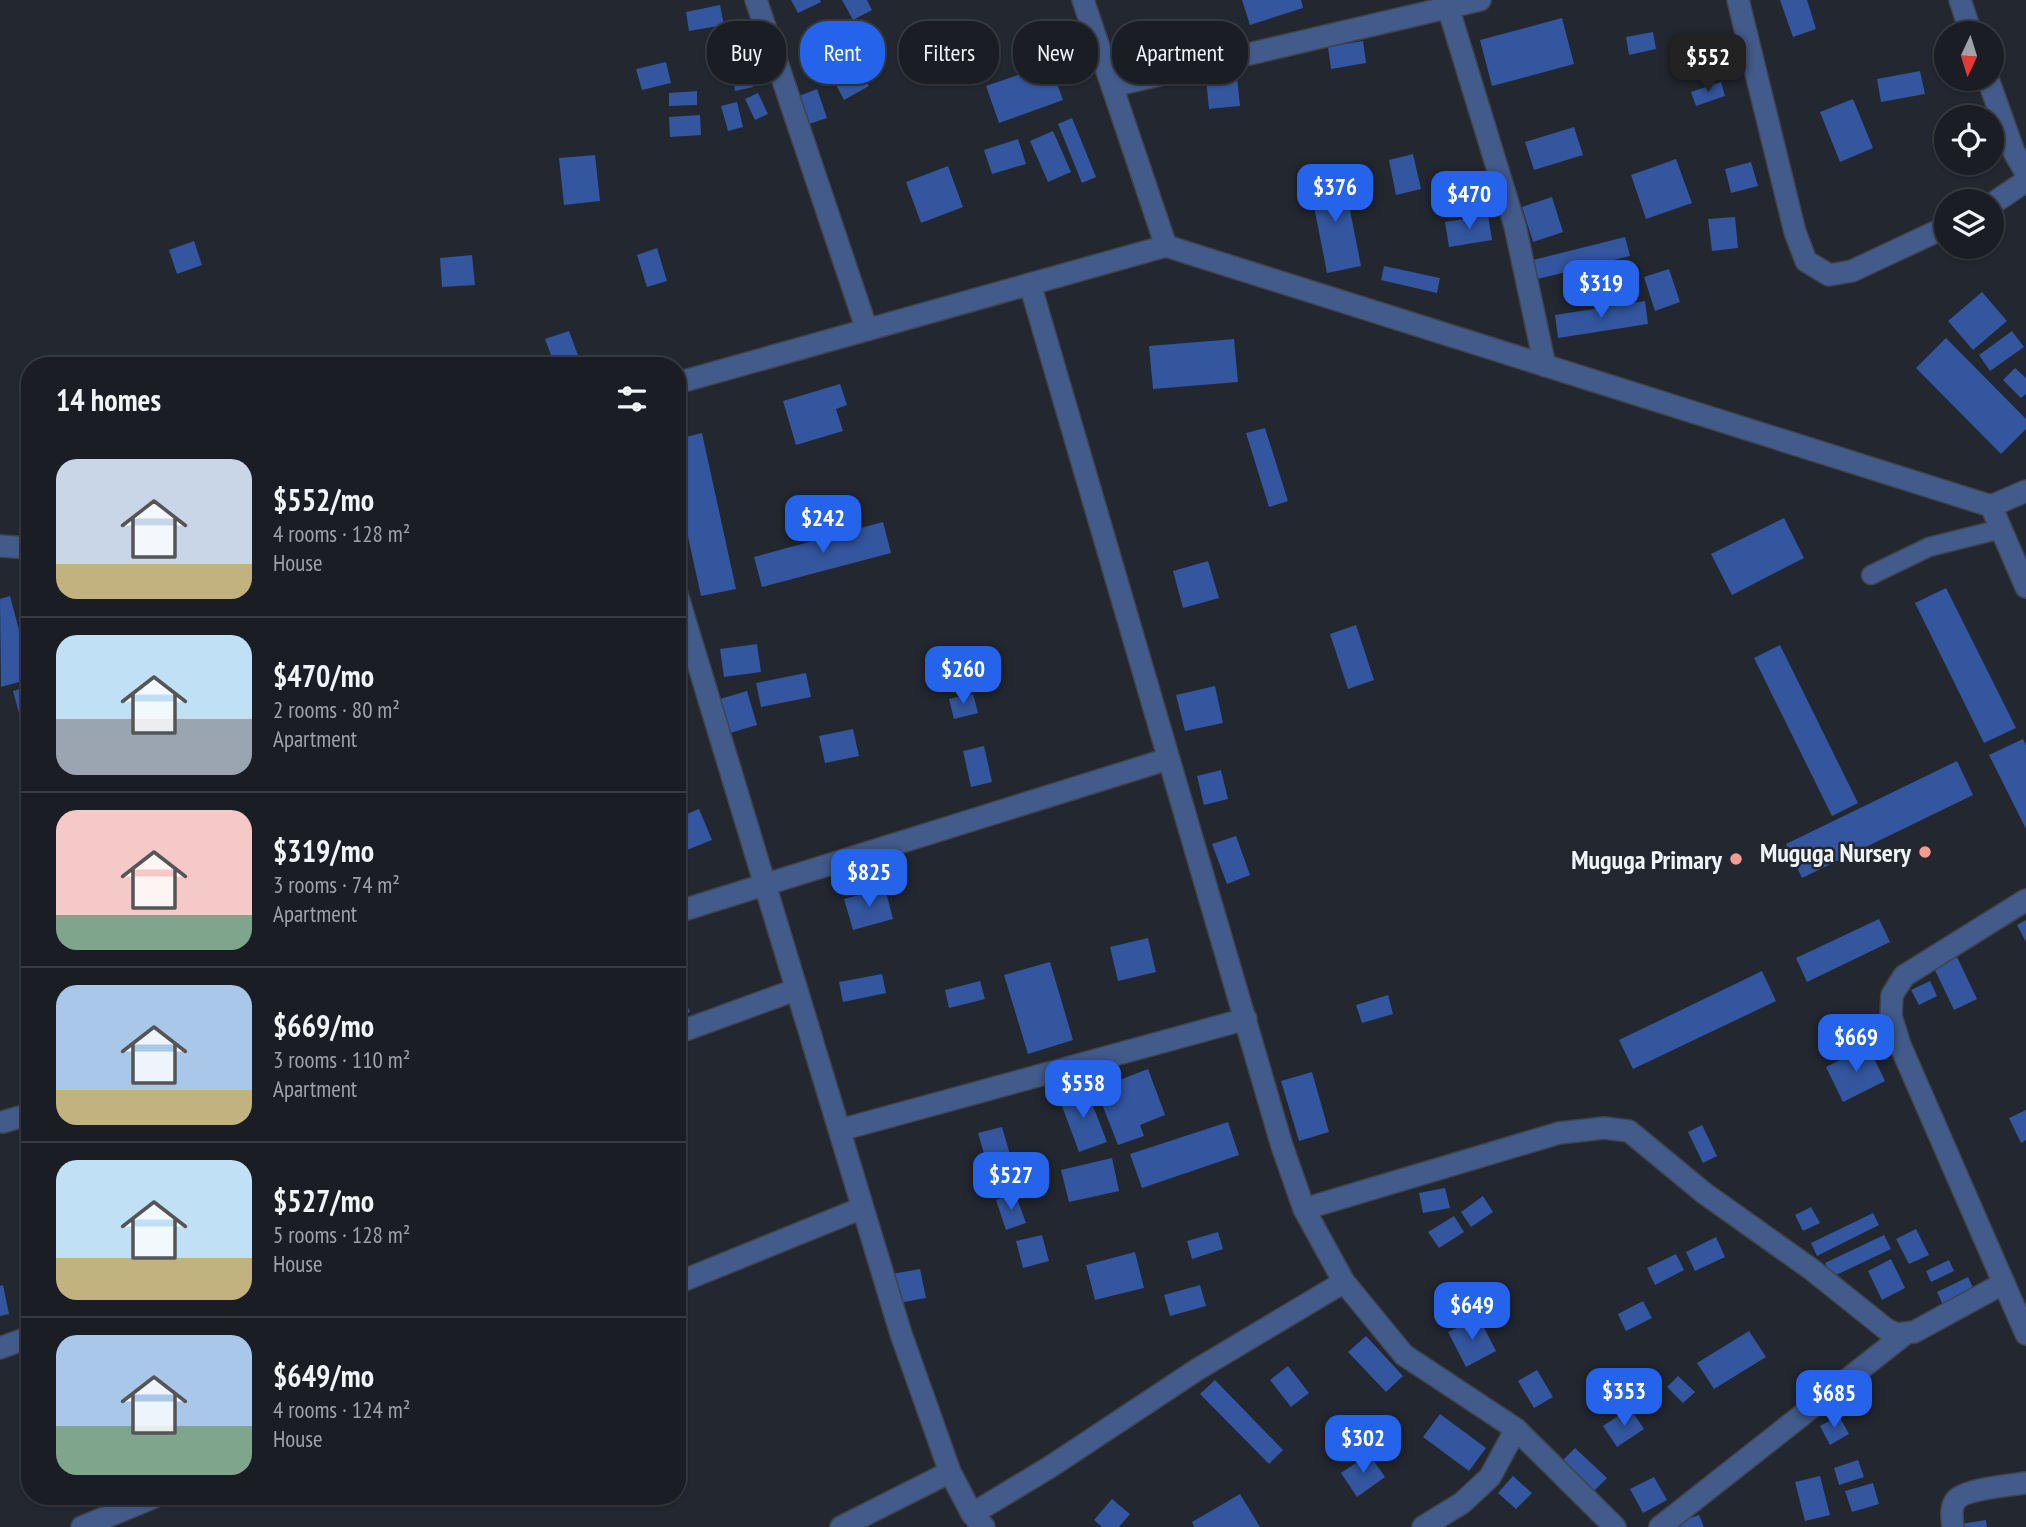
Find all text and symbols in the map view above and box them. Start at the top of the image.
chip: Buy [707,21,786,84]
chip: Rent [800,21,885,84]
chip: Filters [899,21,999,84]
chip: New [1013,21,1098,84]
chip: Apartment [1112,21,1248,84]
north arrow [1934,21,2004,91]
map controls [1934,21,2004,259]
pin: $552 [1667,34,1749,94]
text: $552 [1686,42,1730,71]
button: locate [1934,105,2004,175]
pin: $376 [1294,164,1376,224]
text: $376 [1313,172,1357,201]
pin: $470 [1428,172,1510,231]
text: $470 [1447,179,1491,208]
button: layers [1934,189,2004,259]
pin: $319 [1560,260,1642,320]
text: $319 [1579,268,1623,297]
text: 14 homes [56,380,161,419]
icon: filters [613,380,651,418]
text: $552/mo [273,480,374,519]
icon: home [112,487,196,571]
pin: $242 [782,496,864,555]
text: $242 [801,503,845,532]
text: 4 rooms · 128 m² [273,519,410,548]
text: House [273,548,323,577]
pin: $260 [922,646,1004,706]
text: $260 [941,654,985,683]
text: $470/mo [273,656,374,695]
icon: home [112,663,196,747]
text: 2 rooms · 80 m² [273,695,400,724]
text: Apartment [273,724,357,753]
text: $319/mo [273,831,374,870]
place label: Muguga Nursery [1760,836,1912,869]
icon: home [112,838,196,922]
place label: Muguga Primary [1571,843,1723,876]
marker: Muguga Nursery [1917,844,1933,860]
pin: $825 [828,850,910,909]
marker: Muguga Primary [1728,851,1744,867]
text: $825 [847,857,891,886]
text: 3 rooms · 74 m² [273,870,400,899]
text: Apartment [273,899,357,928]
text: $669/mo [273,1006,374,1045]
icon: home [112,1013,196,1097]
pin: $669 [1815,1014,1897,1074]
text: $669 [1834,1022,1878,1051]
text: 3 rooms · 110 m² [273,1045,410,1074]
pin: $558 [1042,1060,1124,1120]
text: $558 [1061,1068,1105,1097]
text: Apartment [273,1074,357,1103]
pin: $527 [970,1152,1052,1212]
text: $527 [989,1160,1033,1189]
text: $527/mo [273,1181,374,1220]
icon: home [112,1188,196,1272]
text: 5 rooms · 128 m² [273,1220,410,1249]
text: House [273,1249,323,1278]
pin: $649 [1431,1282,1513,1342]
text: $649 [1450,1290,1494,1319]
text: $649/mo [273,1356,374,1395]
icon: home [112,1363,196,1447]
pin: $353 [1583,1368,1665,1428]
pin: $685 [1793,1370,1875,1430]
text: $353 [1602,1376,1646,1405]
text: $685 [1812,1378,1856,1407]
text: 4 rooms · 124 m² [273,1395,410,1424]
pin: $302 [1322,1416,1404,1475]
text: $302 [1341,1423,1385,1452]
text: House [273,1424,323,1453]

